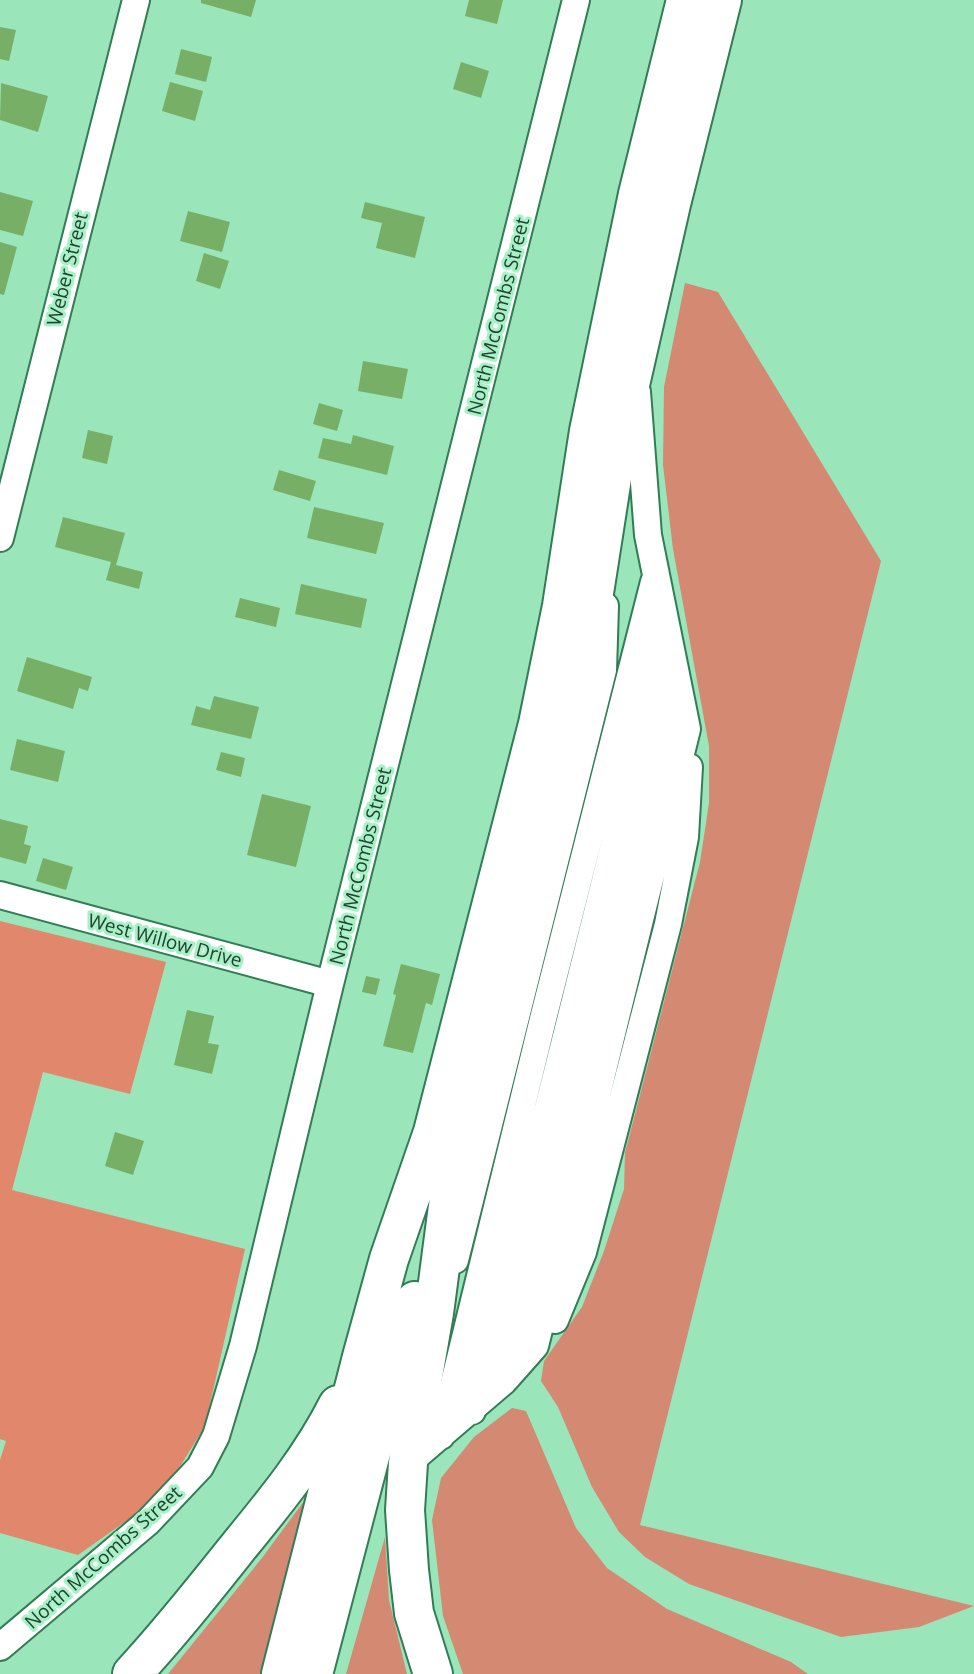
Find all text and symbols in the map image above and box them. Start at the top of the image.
street label: Weber Street [40,209,94,329]
street label: North McCombs Street [461,214,535,418]
street label: North McCombs Street [323,764,397,968]
street label: West Willow Drive [85,907,245,973]
street label: North McCombs Street [19,1479,187,1634]

